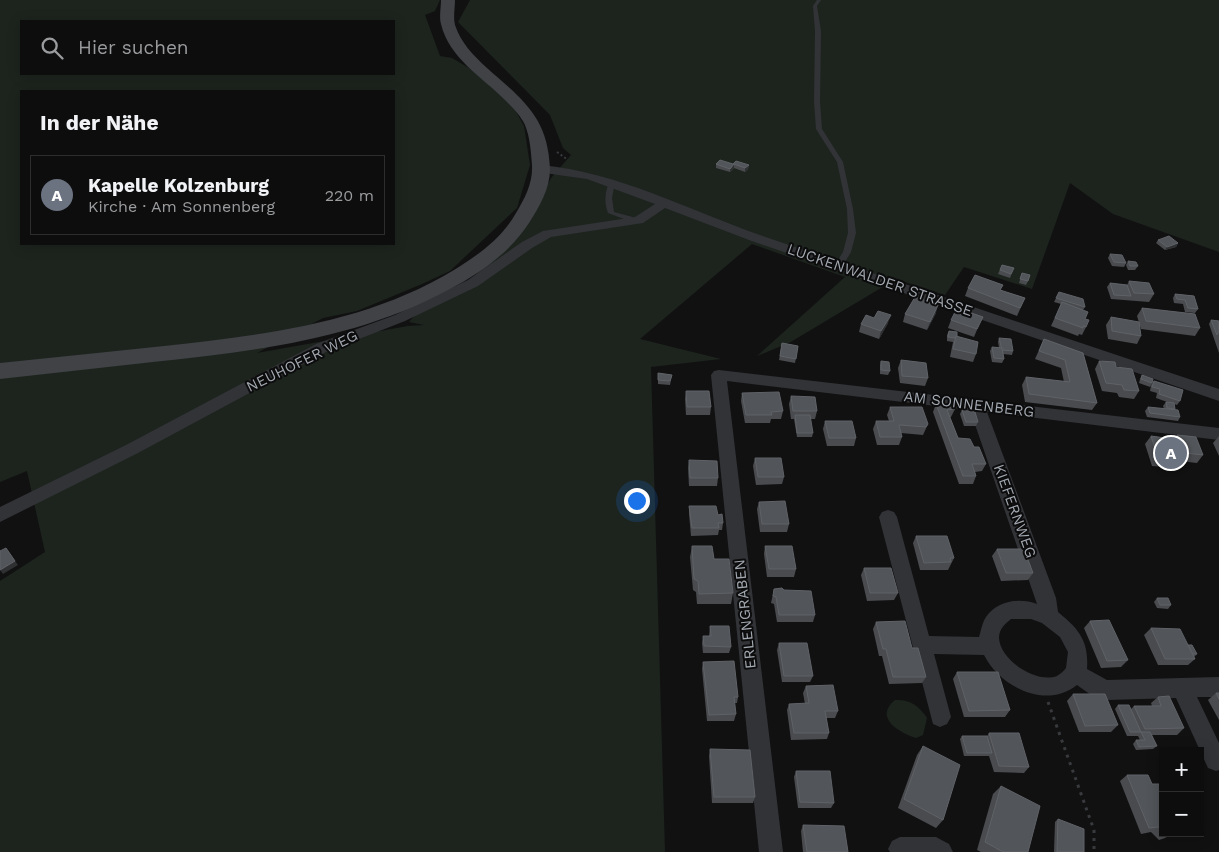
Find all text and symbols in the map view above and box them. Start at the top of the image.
search box [20,20,395,75]
icon: search [38,34,66,62]
text: Hier suchen [78,36,189,59]
text: In der Nähe [40,110,159,135]
text: Kapelle Kolzenburg [88,174,269,197]
text: A [52,186,62,205]
text: 220 m [325,186,374,205]
text: Kirche · Am Sonnenberg [88,197,275,216]
street label: LUCKENWALDER STRASSE [785,240,975,320]
street label: NEUHOFER WEG [243,326,361,396]
street label: AM SONNENBERG [903,387,1035,421]
pin: A [1155,434,1187,472]
street label: KIEFERNWEG [990,462,1040,560]
your location [624,488,650,514]
street label: ERLENGRABEN [730,558,760,670]
map controls [1159,747,1204,837]
button: + [1159,747,1204,792]
button: − [1159,792,1204,837]

